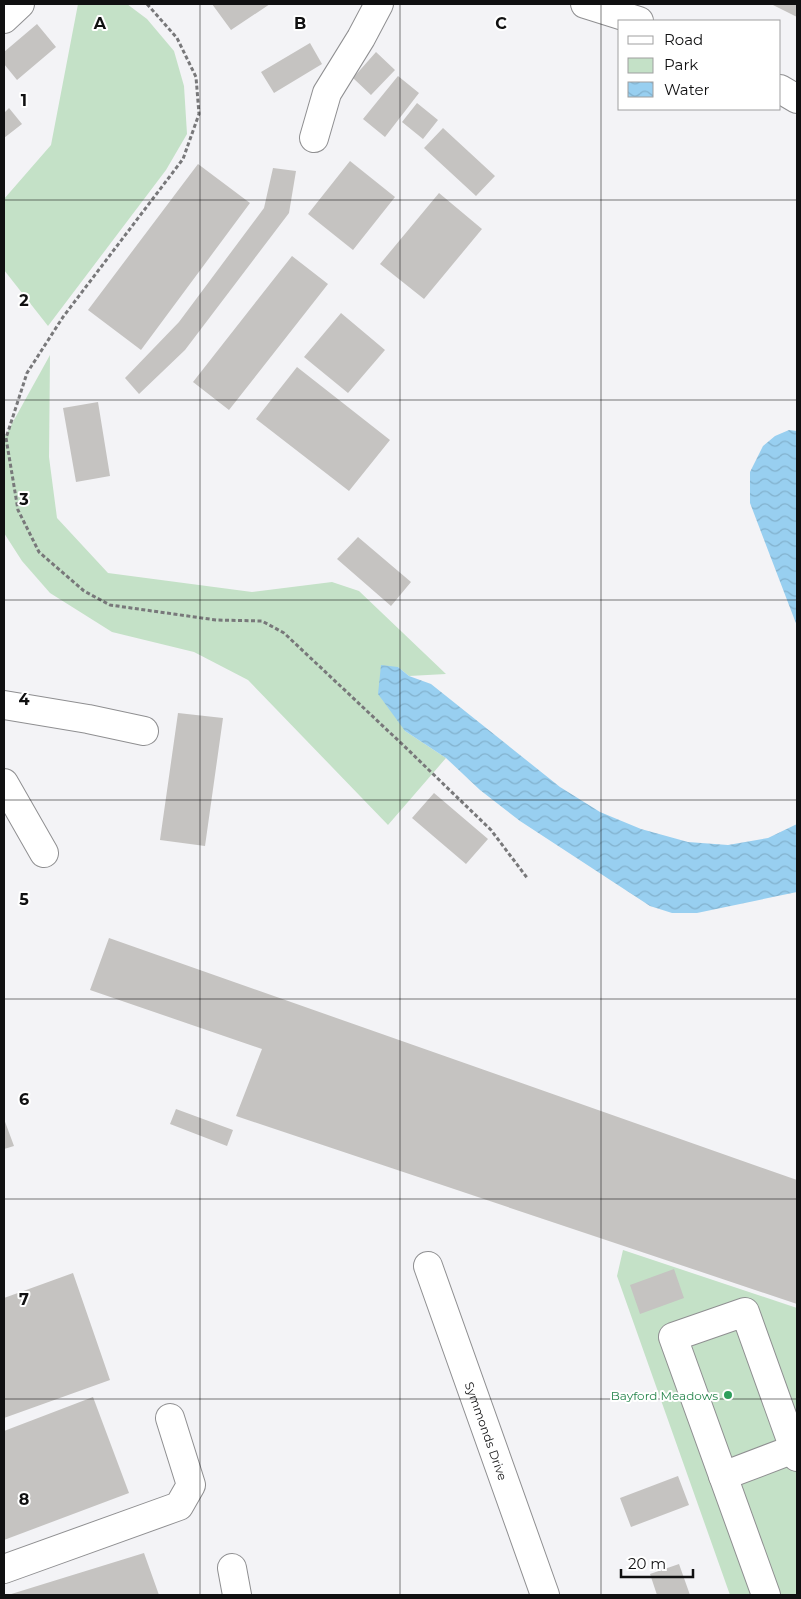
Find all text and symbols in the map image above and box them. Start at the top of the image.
text: A [93,14,107,33]
text: B [294,14,306,33]
text: C [495,14,507,33]
legend [618,20,781,110]
text: Road [664,30,703,49]
text: Park [664,55,698,74]
text: Water [664,80,710,99]
text: 1 [21,91,27,110]
text: 2 [19,291,29,310]
text: 3 [18,490,29,509]
text: 4 [18,690,30,709]
text: 5 [19,890,29,909]
text: 6 [19,1090,29,1109]
text: 7 [19,1290,29,1309]
street label: Symmonds Drive [462,1380,511,1482]
place label: Bayford Meadows [611,1388,718,1403]
marker: Bayford Meadows [722,1389,734,1401]
text: 8 [19,1490,29,1509]
scale bar [621,1546,694,1578]
text: 20 m [628,1554,666,1573]

